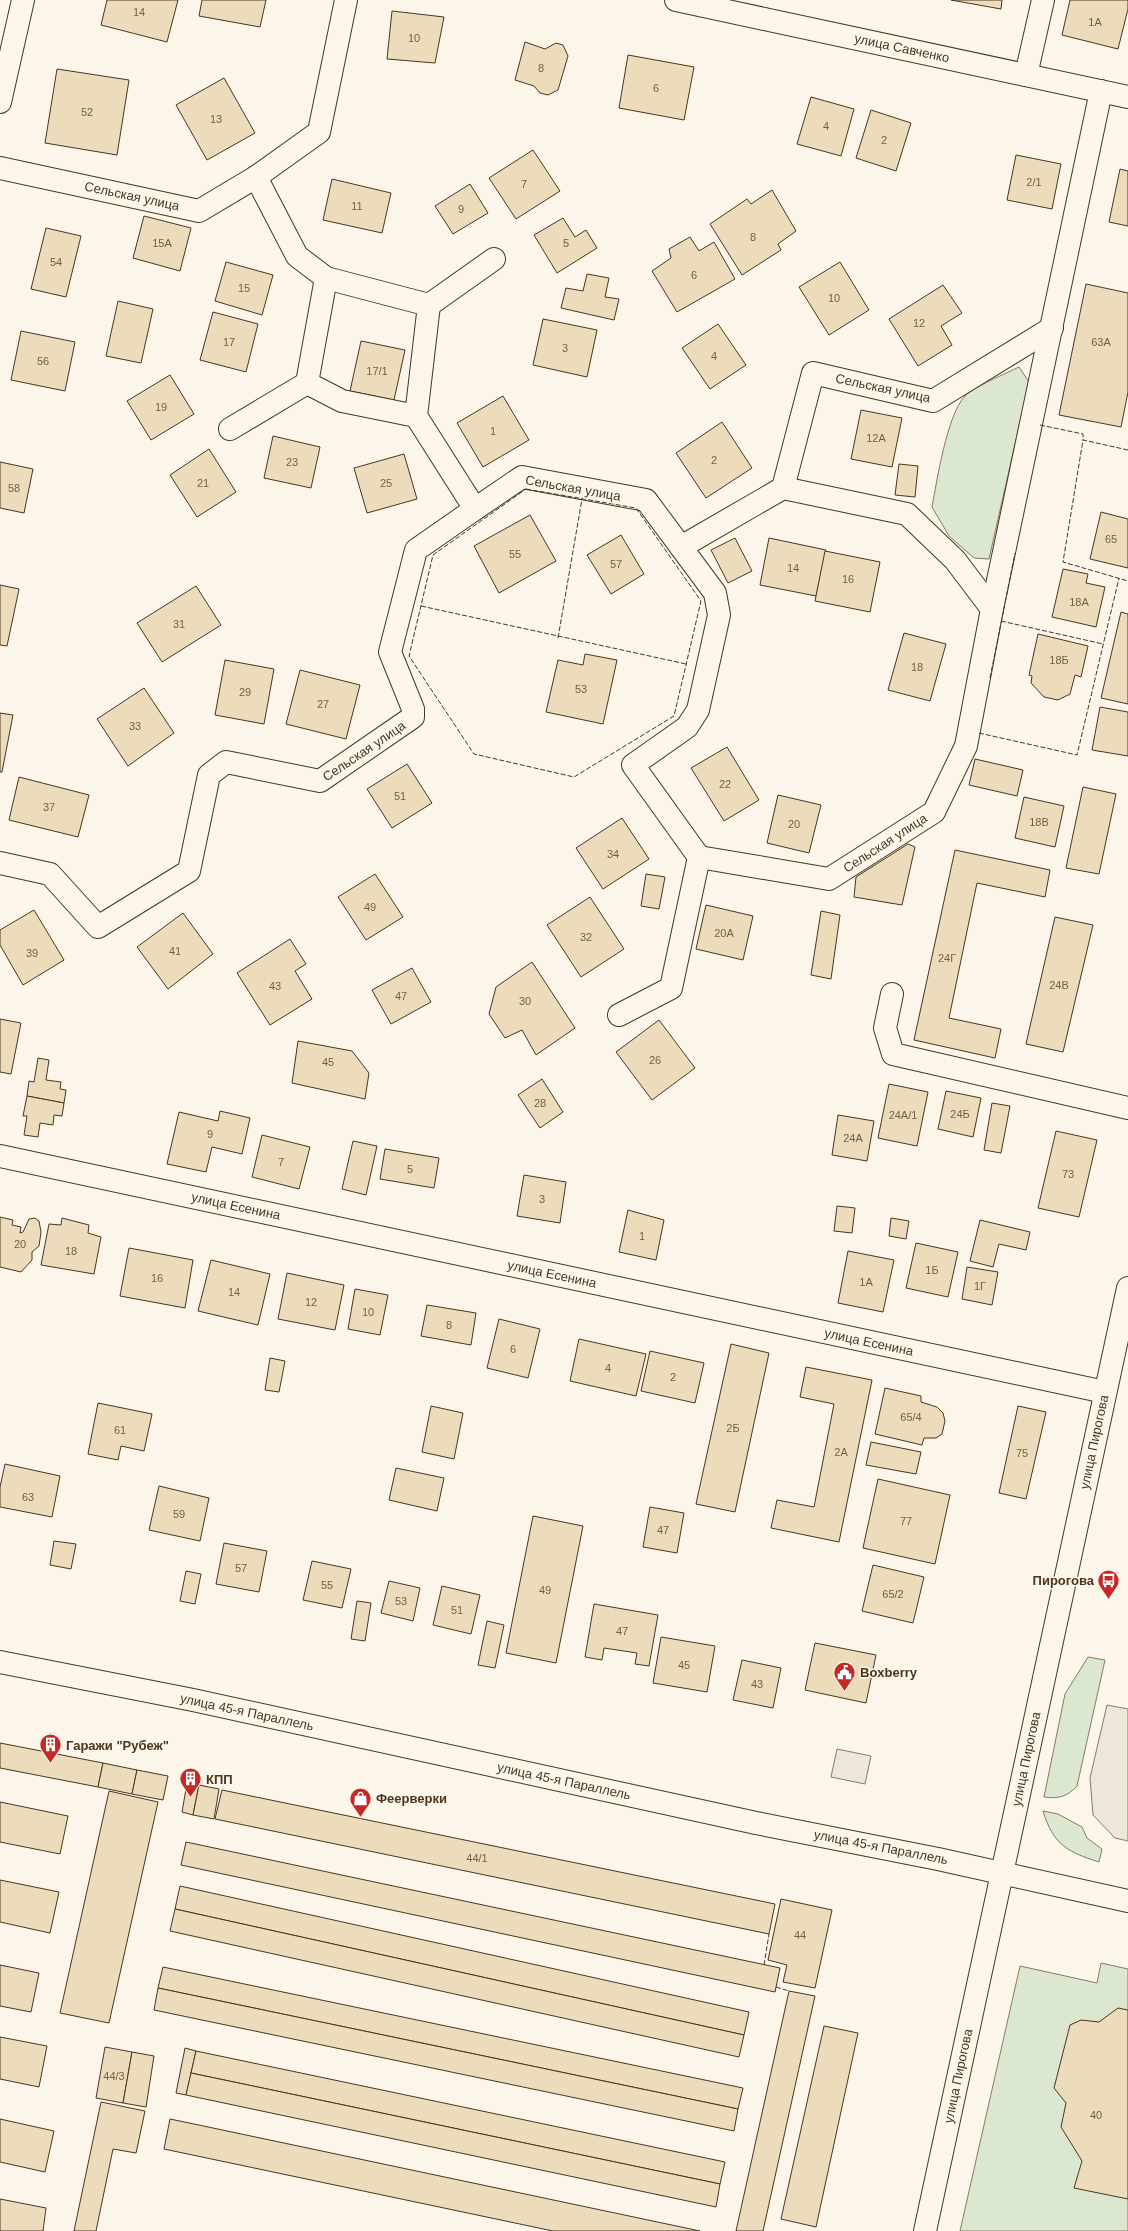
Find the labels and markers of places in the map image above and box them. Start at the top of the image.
bus stop icon: Пирогова [1096,1567,1122,1600]
place label: Пирогова [1033,1573,1095,1588]
public building icon: Boxberry [832,1659,858,1692]
place label: Boxberry [860,1665,918,1680]
building icon: Гаражи "Рубеж" [38,1732,64,1765]
place label: Гаражи "Рубеж" [66,1738,169,1753]
building icon: КПП [178,1766,204,1799]
place label: КПП [206,1772,233,1787]
shop icon: Феерверки [348,1785,374,1818]
place label: Феерверки [376,1791,447,1806]

